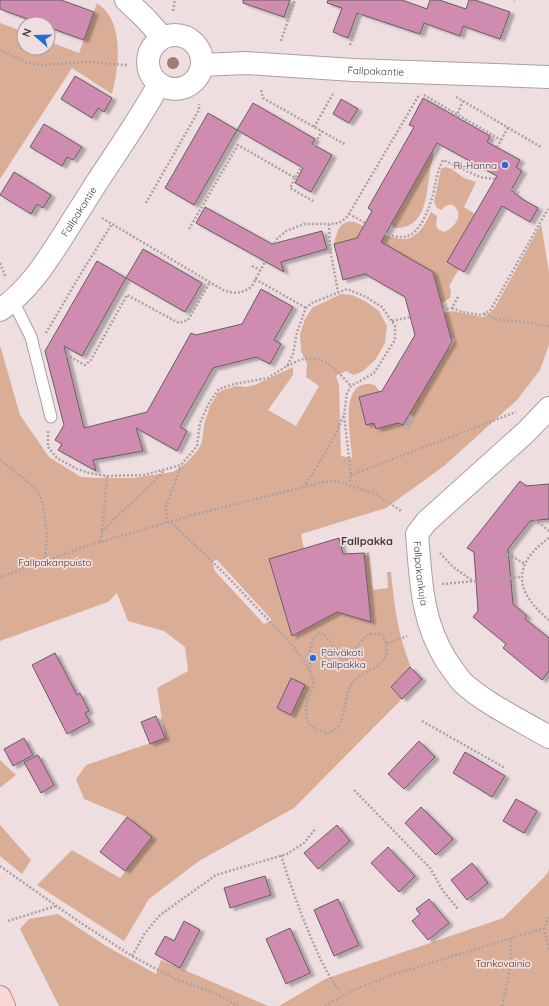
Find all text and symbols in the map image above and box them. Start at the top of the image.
north arrow [16,16,56,56]
text: N [19,26,35,39]
street label: Fallpakantie [347,64,405,79]
place label: Ri-Hanna [453,159,497,172]
marker: Ri-Hanna [500,160,510,170]
street label: Fallpakantie [58,184,100,239]
district label: Fallpakka [341,534,393,548]
street label: Fallpakankuja [411,540,431,607]
park label: Fallpakanpuisto [18,556,92,569]
place label: Päiväkoti Fallpakka [321,646,366,671]
marker: Päiväkoti Fallpakka [308,653,318,663]
park label: Tankovainio [475,957,531,970]

